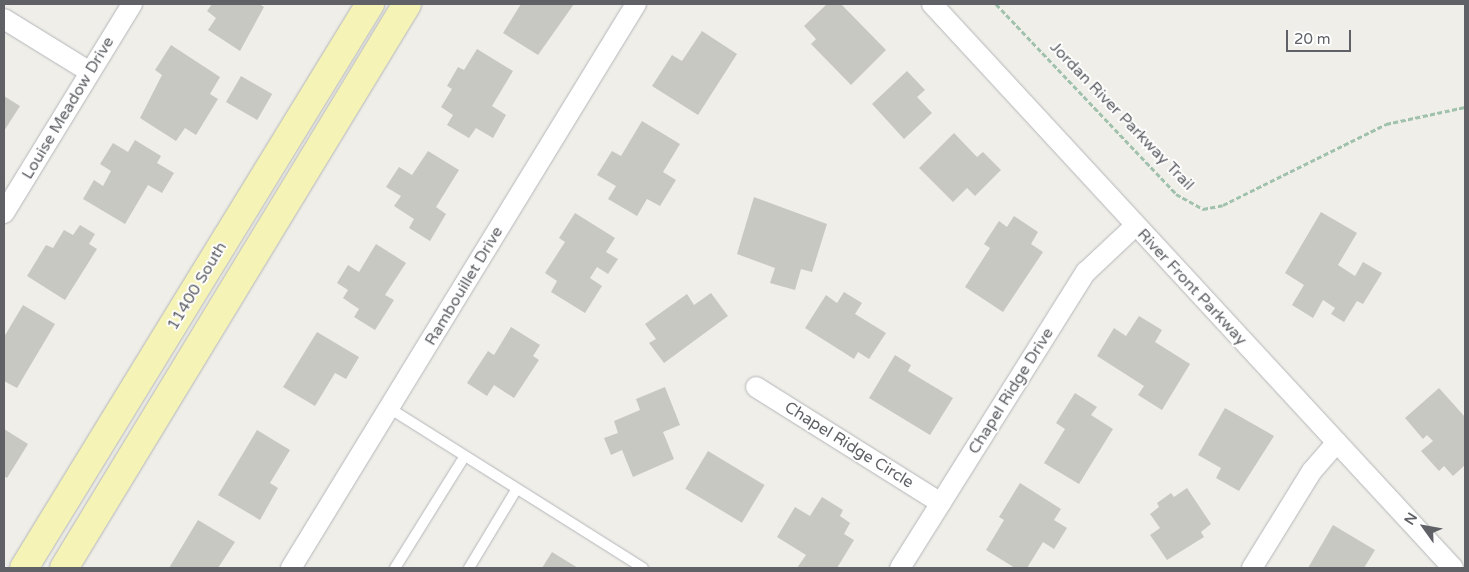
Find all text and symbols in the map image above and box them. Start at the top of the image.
scale bar [1289,20,1354,52]
text: 20 m [1294,30,1331,48]
street label: Louise Meadow Drive [18,33,118,183]
street label: Jordan River Parkway Trail [1046,38,1198,194]
street label: Rambouillet Drive [421,223,507,349]
street label: River Front Parkway [1133,225,1251,349]
street label: 11400 South [163,238,231,334]
street label: Chapel Ridge Drive [964,324,1058,458]
street label: Chapel Ridge Circle [781,398,917,492]
north arrow [1399,502,1449,552]
text: N [1401,510,1421,528]

